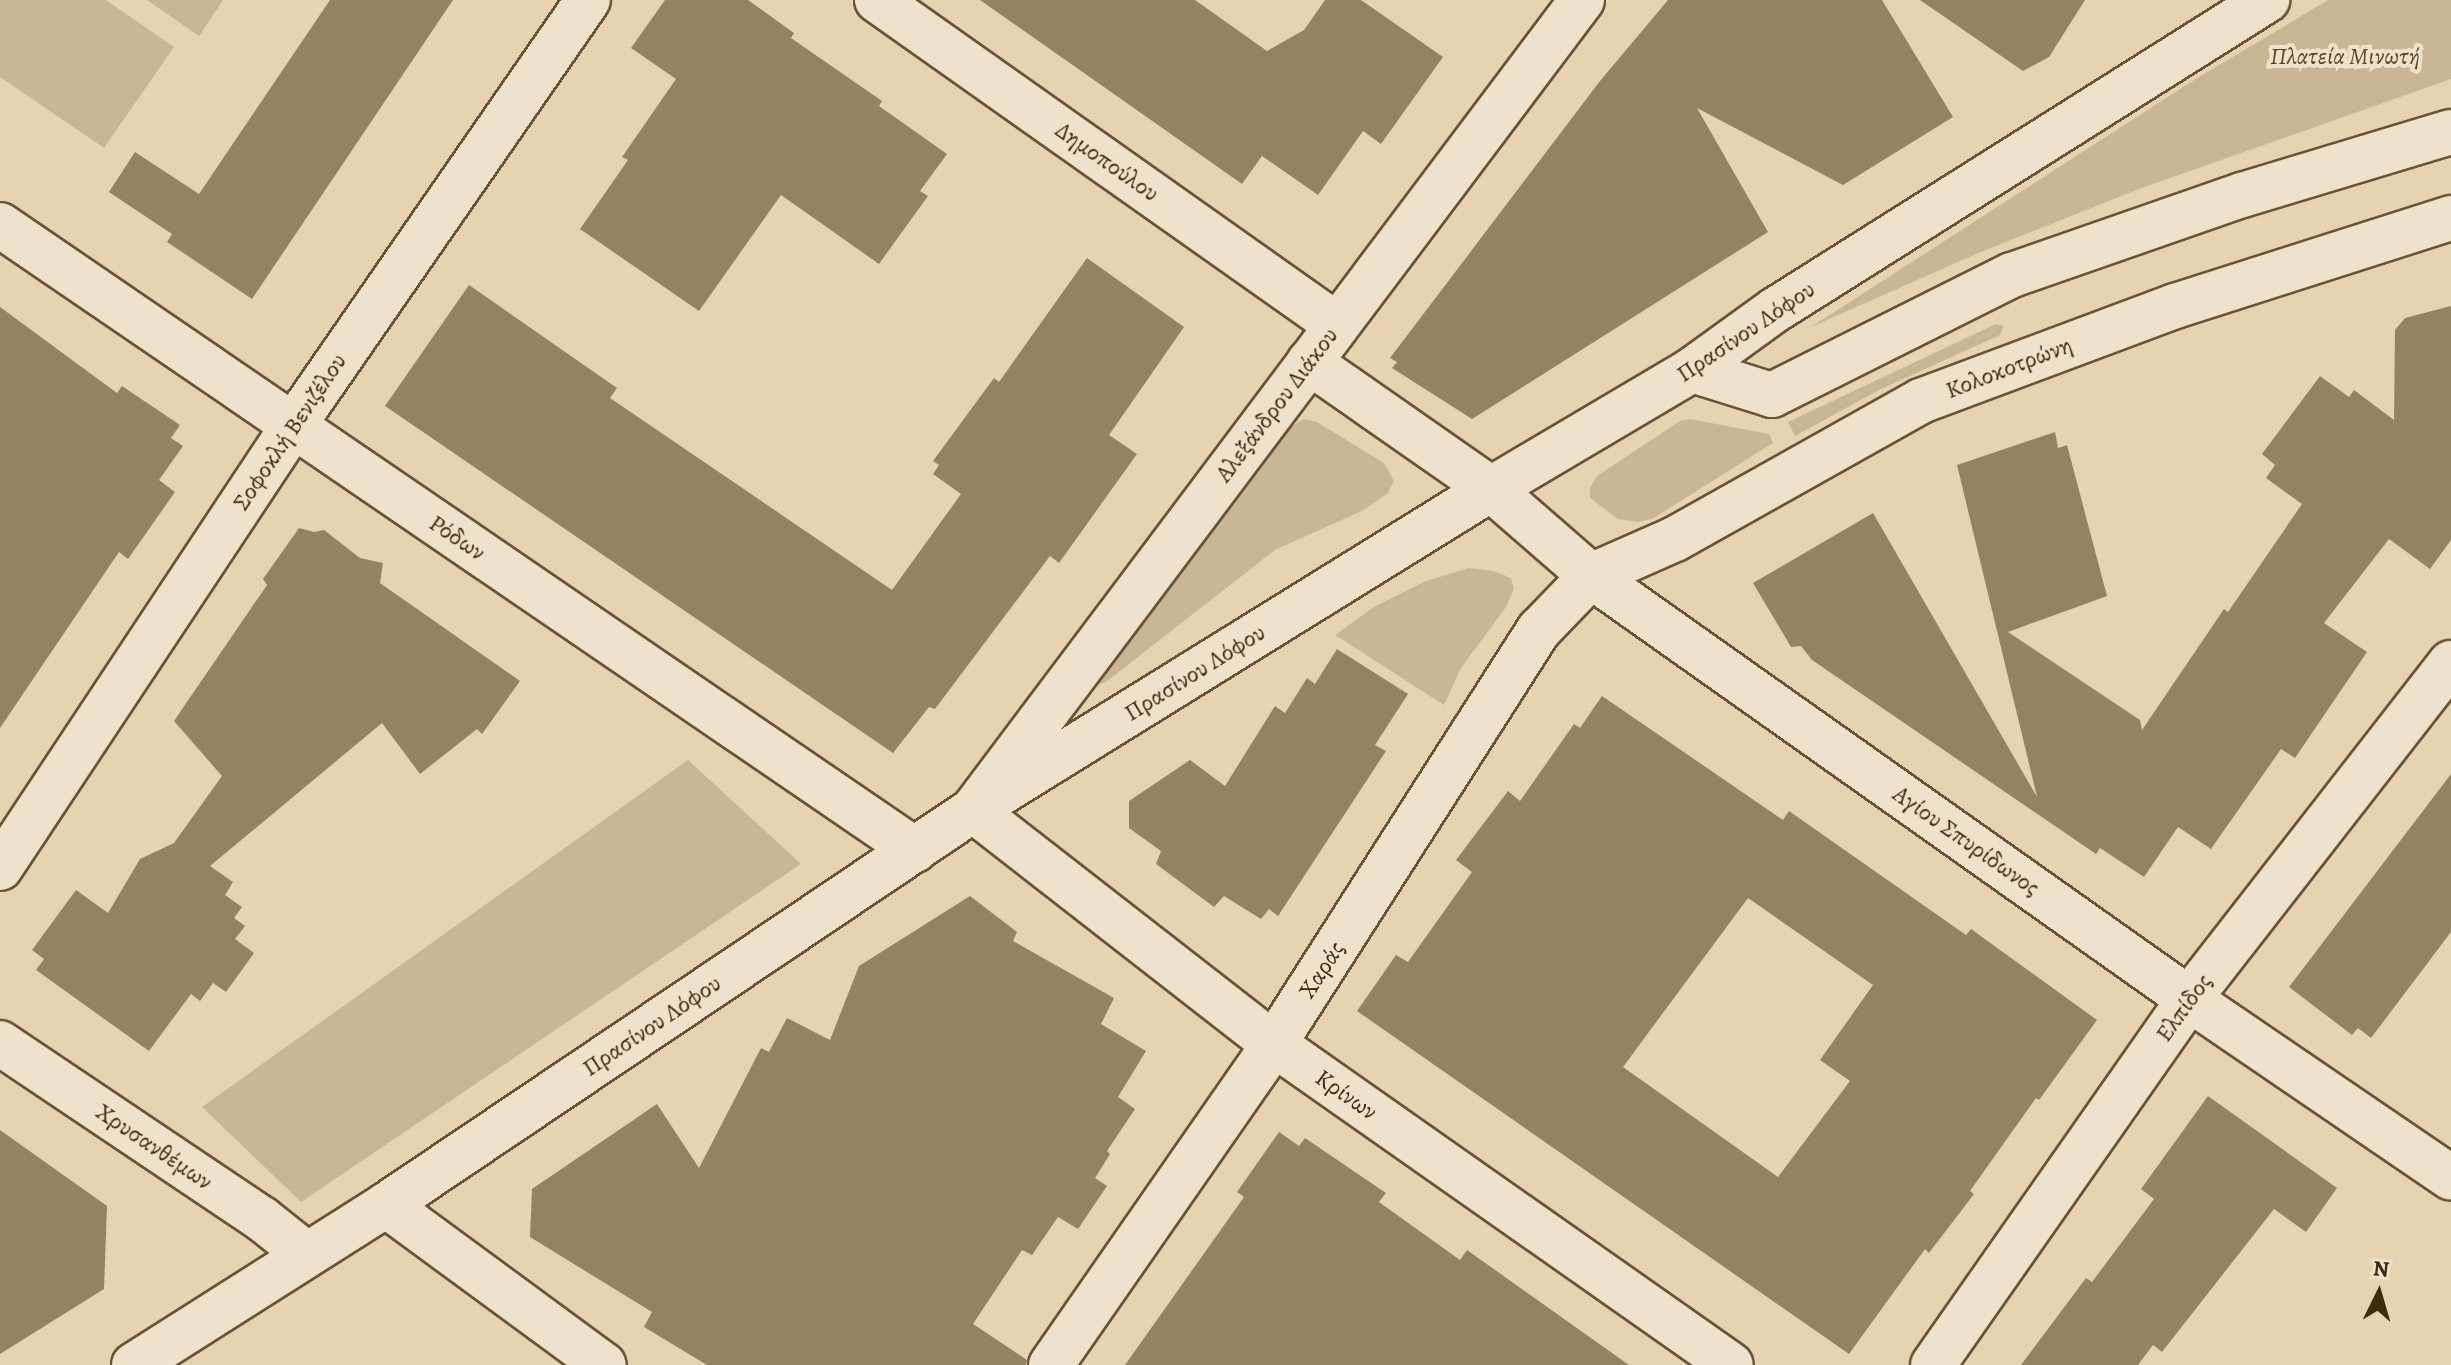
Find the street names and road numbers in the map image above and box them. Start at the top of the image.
street label: Δημοπούλου [1050,116,1164,208]
street label: Πρασίνου Λόφου [1671,275,1821,389]
street label: Αλεξάνδρου Διάκου [1210,322,1344,488]
street label: Κολοκοτρώνη [1942,331,2076,405]
street label: Σοφοκλή Βενιζέλου [227,348,353,516]
street label: Ρόδων [423,509,491,567]
street label: Πρασίνου Λόφου [1119,618,1271,728]
street label: Αγίου Σπυρίδωνος [1887,780,2045,902]
street label: Χαράς [1293,936,1351,1004]
street label: Ελπίδος [2150,968,2218,1048]
street label: Πρασίνου Λόφου [577,969,727,1083]
street label: Κρίνων [1310,1063,1382,1127]
street label: Χρυσανθέμων [90,1098,218,1196]

